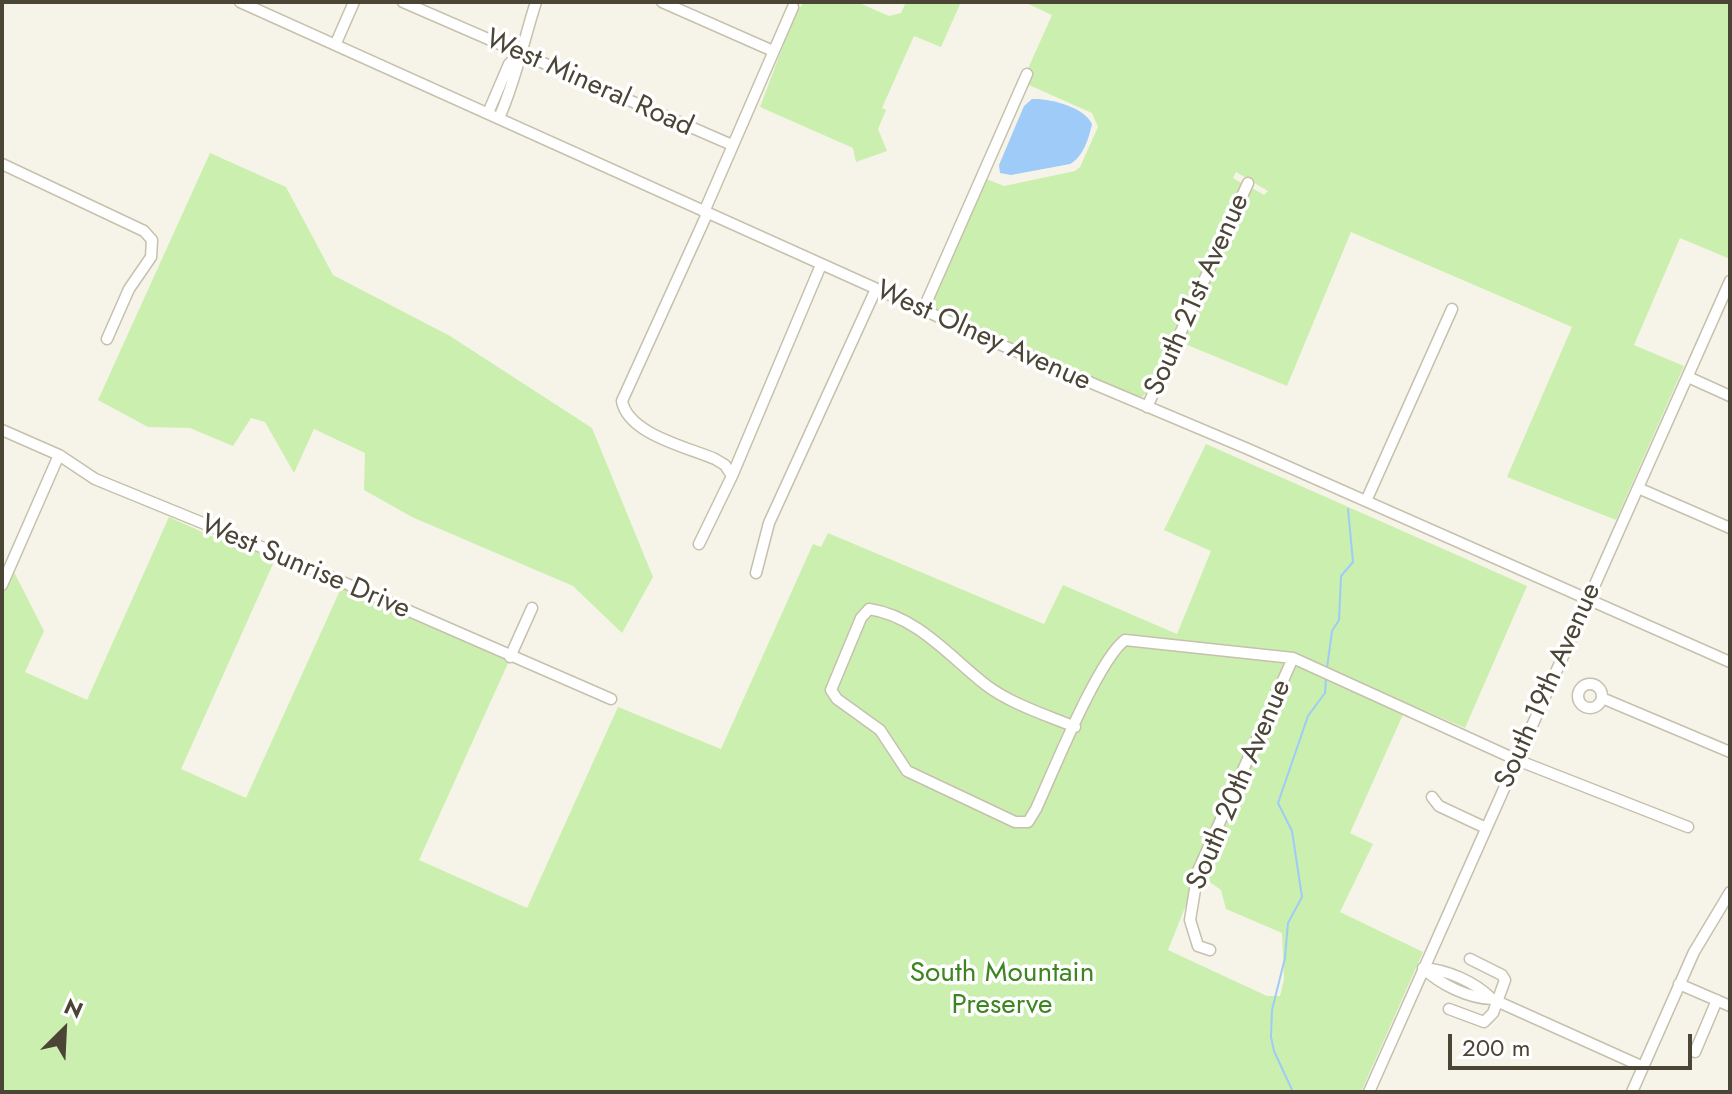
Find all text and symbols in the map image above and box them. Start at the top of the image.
street label: West Mineral Road [480,23,698,145]
street label: South 21st Avenue [1138,189,1258,401]
street label: West Olney Avenue [870,275,1096,399]
street label: West Sunrise Drive [195,509,415,627]
street label: South 19th Avenue [1489,578,1609,794]
street label: South 20th Avenue [1181,675,1299,895]
park label: South Mountain Preserve [910,957,1094,1023]
north arrow [24,990,104,1070]
text: N [59,990,88,1026]
scale bar [1452,1018,1696,1068]
text: 200 m [1462,1030,1530,1065]

